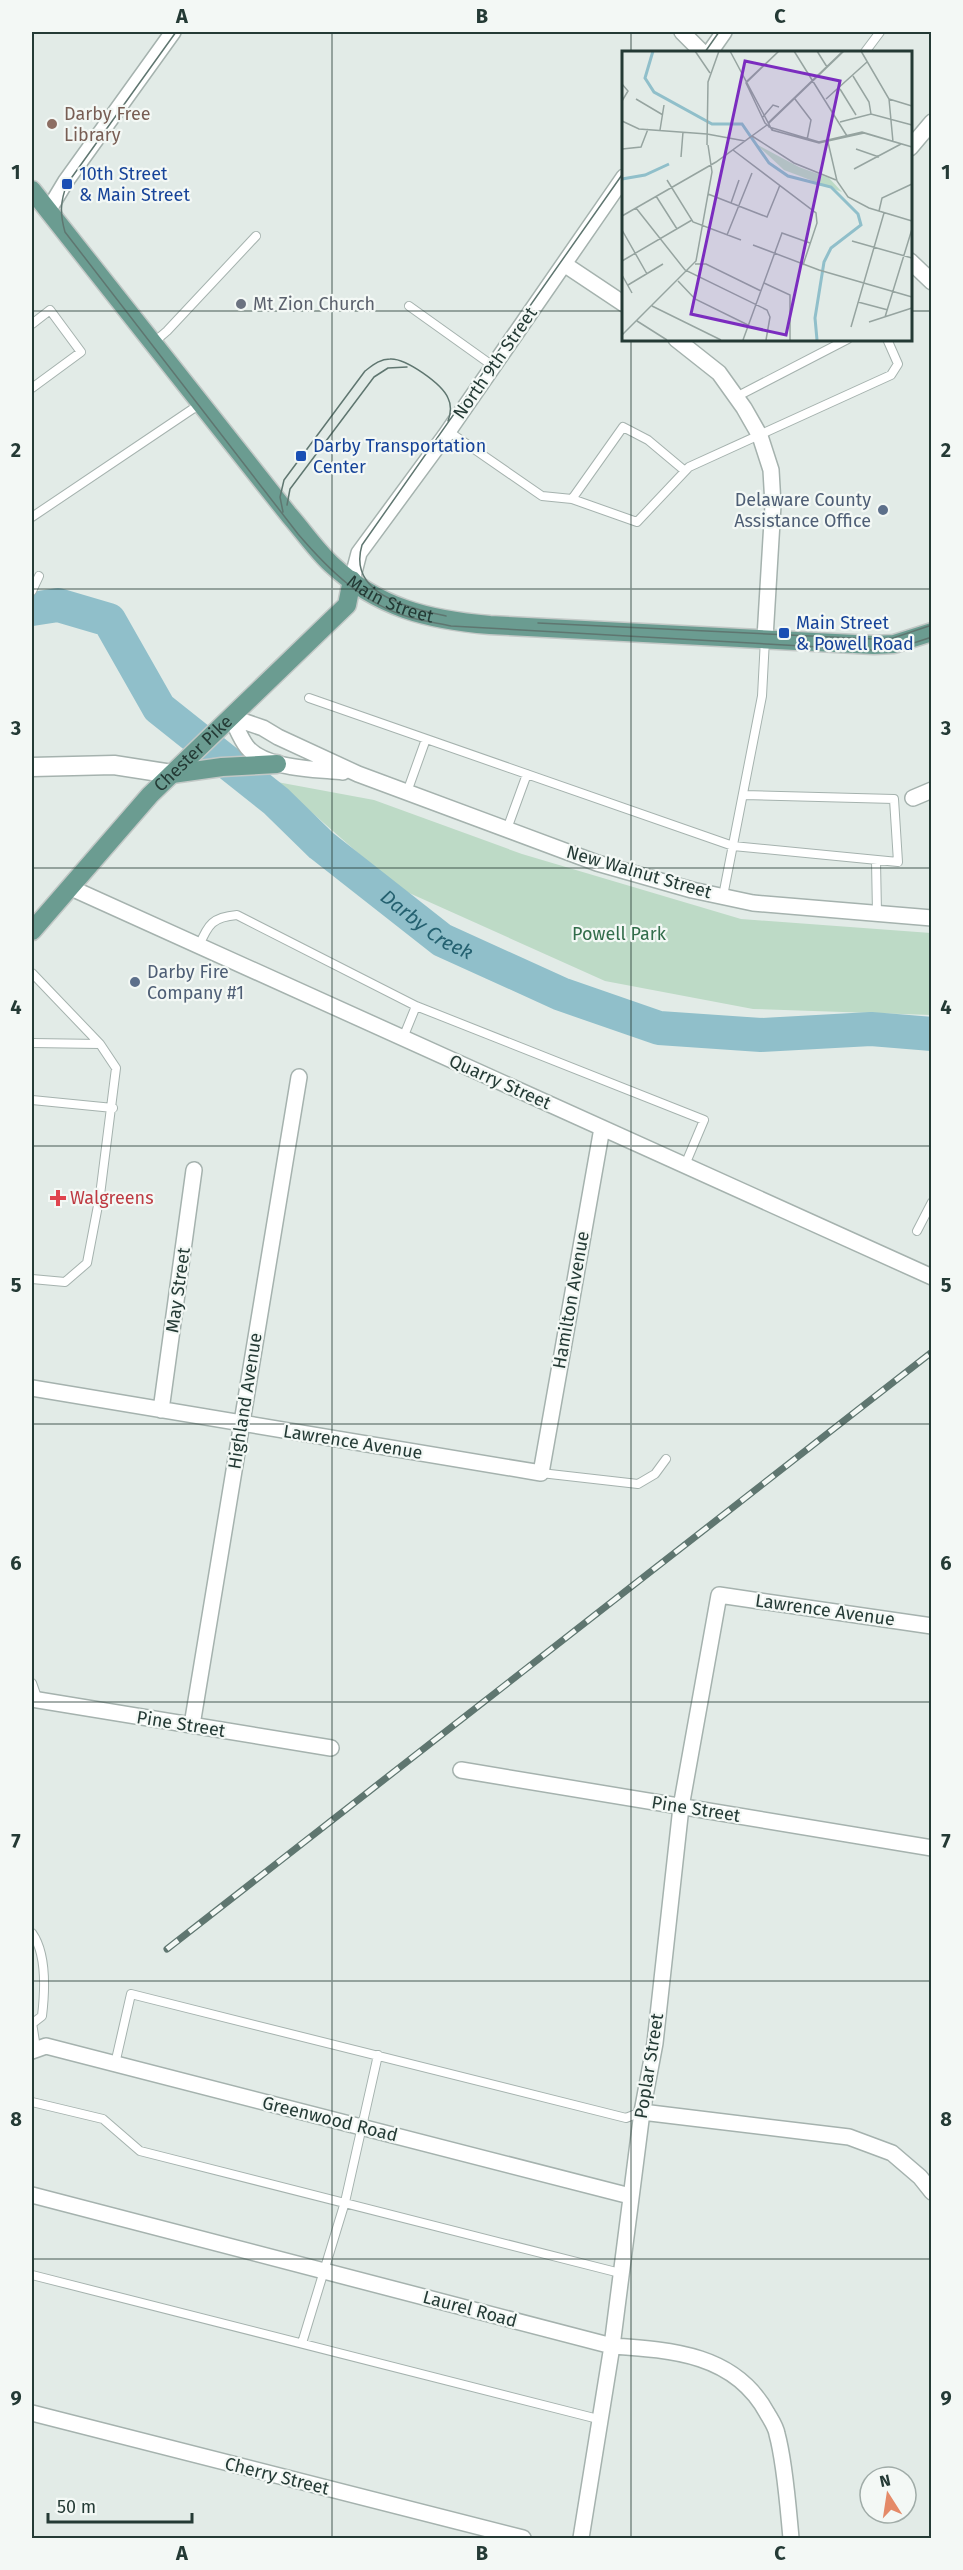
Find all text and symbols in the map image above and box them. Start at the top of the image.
text: A [175,4,189,28]
text: B [476,4,488,28]
text: C [774,4,786,28]
inset map [622,51,912,340]
place label: Darby Free Library [64,103,151,146]
marker: Darby Free Library [45,117,59,131]
text: 1 [11,160,21,184]
text: 1 [941,160,951,184]
place label: 10th Street & Main Street [79,163,190,206]
marker: 10th Street & Main Street [60,177,74,191]
place label: Mt Zion Church [253,293,375,315]
marker: Mt Zion Church [234,297,248,311]
street label: North 9th Street [448,302,542,423]
place label: Darby Transportation Center [313,435,486,478]
text: 2 [11,438,21,462]
text: 2 [941,438,951,462]
marker: Darby Transportation Center [294,449,308,463]
place label: Delaware County Assistance Office [734,489,871,532]
marker: Delaware County Assistance Office [876,503,890,517]
street label: Main Street [343,570,436,628]
place label: Main Street & Powell Road [796,612,914,655]
marker: Main Street & Powell Road [777,626,791,640]
street label: Chester Pike [149,710,237,796]
text: 3 [10,716,21,740]
text: 3 [940,716,951,740]
street label: New Walnut Street [564,841,715,903]
water label: Darby Creek [376,884,477,965]
park label: Powell Park [572,923,667,945]
place label: Darby Fire Company #1 [147,961,244,1004]
marker: Darby Fire Company #1 [128,975,142,989]
text: 4 [10,995,22,1019]
text: 4 [940,995,952,1019]
street label: Quarry Street [446,1050,555,1114]
place label: Walgreens [70,1187,154,1209]
marker: Walgreens [51,1191,65,1205]
street label: Hamilton Avenue [548,1229,594,1371]
street label: May Street [161,1245,195,1334]
text: 5 [11,1273,22,1297]
text: 5 [941,1273,952,1297]
street label: Highland Avenue [223,1331,267,1471]
street label: Lawrence Avenue [282,1420,424,1464]
text: 6 [10,1551,22,1575]
text: 6 [940,1551,952,1575]
street label: Lawrence Avenue [754,1589,896,1631]
street label: Pine Street [135,1706,227,1742]
street label: Pine Street [650,1791,742,1827]
text: 7 [11,1829,21,1853]
text: 7 [941,1829,951,1853]
street label: Poplar Street [630,2011,668,2120]
street label: Greenwood Road [260,2092,400,2146]
text: 8 [10,2107,22,2131]
text: 8 [940,2107,952,2131]
street label: Laurel Road [420,2286,520,2332]
text: 9 [10,2386,22,2410]
text: 9 [940,2386,952,2410]
street label: Cherry Street [223,2452,332,2500]
north arrow [858,2465,918,2525]
text: N [878,2470,892,2491]
scale bar [48,2486,192,2524]
text: 50 m [57,2496,96,2518]
text: A [175,2541,189,2565]
text: B [476,2541,488,2565]
text: C [774,2541,786,2565]

